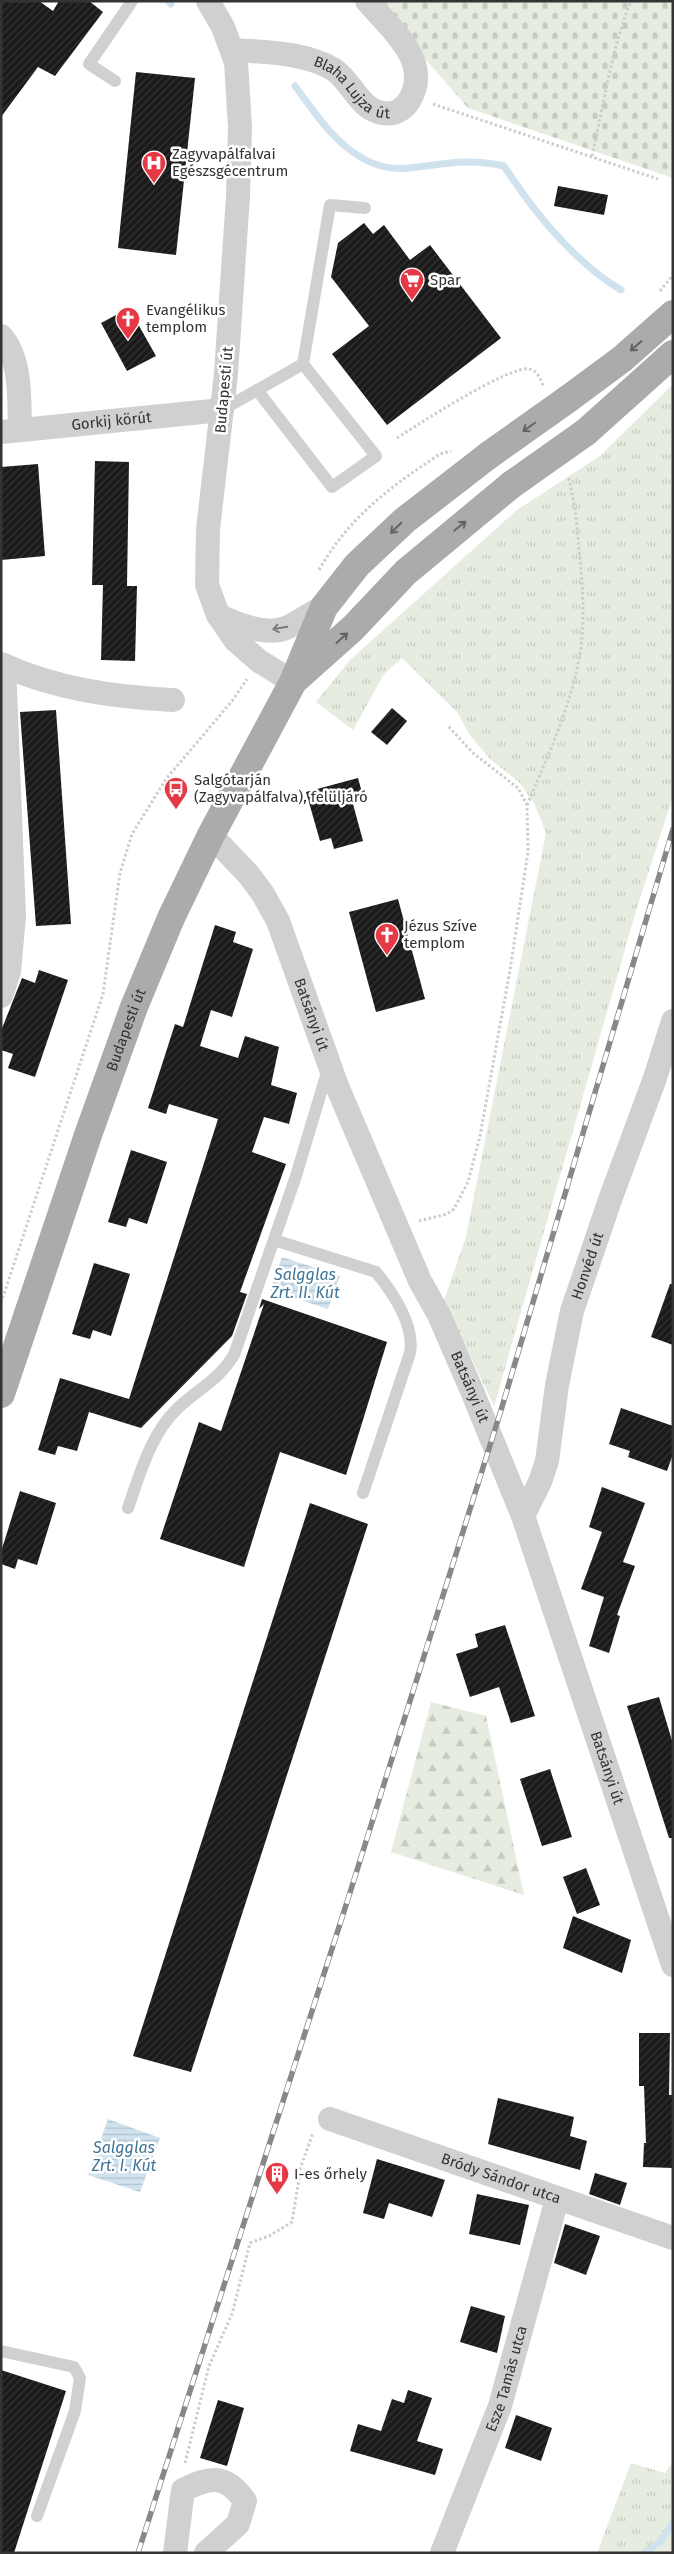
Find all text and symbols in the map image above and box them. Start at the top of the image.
street label: Blaha Lujza út [311,52,391,122]
place label: Zagyvapálfalvai Egészsgécentrum [172,145,288,180]
hospital icon: Zagyvapálfalvai Egészsgécentrum [141,150,167,184]
supermarket icon: Spar [399,267,425,301]
place label: Spar [430,271,461,289]
place label: Evangélikus templom [146,301,226,336]
church icon: Evangélikus templom [115,306,141,340]
one-way arrow [630,340,643,351]
street label: Budapesti út [211,345,237,434]
street label: Gorkij körút [71,408,153,434]
one-way arrow [522,422,536,432]
one-way arrow [453,521,466,532]
one-way arrow [389,522,402,534]
one-way arrow [273,623,289,633]
one-way arrow [336,632,349,644]
place label: Salgótarján (Zagyvapálfalva), felüljáró [194,771,368,806]
bus stop icon: Salgótarján (Zagyvapálfalva), felüljáró [163,776,189,810]
place label: Jézus Szíve templom [404,917,477,952]
church icon: Jézus Szíve templom [374,922,400,956]
street label: Batsányi út [290,976,333,1054]
street label: Budapesti út [103,985,150,1074]
street label: Honvéd út [568,1229,608,1302]
water label: Salgglas Zrt. II. Kút [269,1265,340,1302]
street label: Batsányi út [447,1348,493,1426]
street label: Batsányi út [586,1729,628,1807]
water label: Salgglas Zrt. I. Kút [91,2138,157,2175]
street label: Bródy Sándor utca [439,2149,563,2207]
building icon: I-es őrhely [264,2161,290,2195]
place label: I-es őrhely [294,2165,367,2183]
street label: Esze Tamás utca [482,2324,531,2434]

